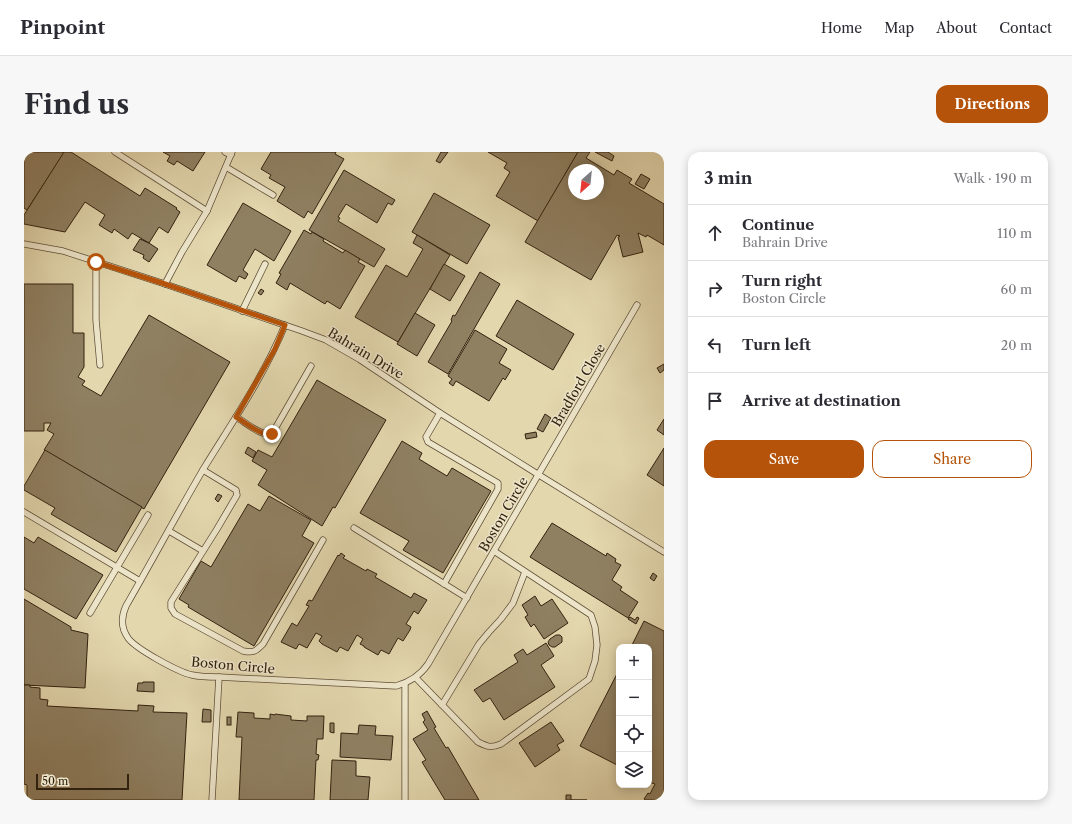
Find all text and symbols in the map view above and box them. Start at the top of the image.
text: Pinpoint [20,16,105,39]
text: Home [821,19,862,37]
text: Map [884,19,914,37]
text: About [936,19,977,37]
text: Contact [999,19,1052,37]
button: Directions [936,85,1048,123]
text: Find us [24,87,129,121]
north arrow [568,164,604,200]
text: 3 min [704,168,753,188]
text: Walk · 190 m [953,170,1032,186]
text: Continue [742,215,814,234]
icon: ahead [704,222,726,244]
text: 110 m [997,225,1032,241]
text: Bahrain Drive [742,234,828,250]
route start [87,253,105,271]
text: Turn right [742,271,822,290]
icon: right [704,278,726,300]
text: 60 m [1001,281,1032,297]
text: Boston Circle [742,290,826,306]
street label: Bahrain Drive [325,324,407,382]
icon: left [704,334,726,356]
text: Turn left [742,335,811,354]
text: 20 m [1001,337,1032,353]
street label: Bradford Close [548,341,608,429]
icon: arrive [704,390,726,412]
text: Arrive at destination [742,391,901,410]
route end [263,425,281,443]
button: Save [704,440,864,478]
button: Share [872,440,1032,478]
street label: Boston Circle [475,474,531,554]
map controls [616,644,652,788]
button: + [616,644,652,680]
street label: Boston Circle [190,653,276,677]
button: − [616,680,652,716]
button: locate [616,716,652,752]
button: layers [616,752,652,788]
scale bar [36,772,129,791]
text: 50 m [42,774,68,788]

